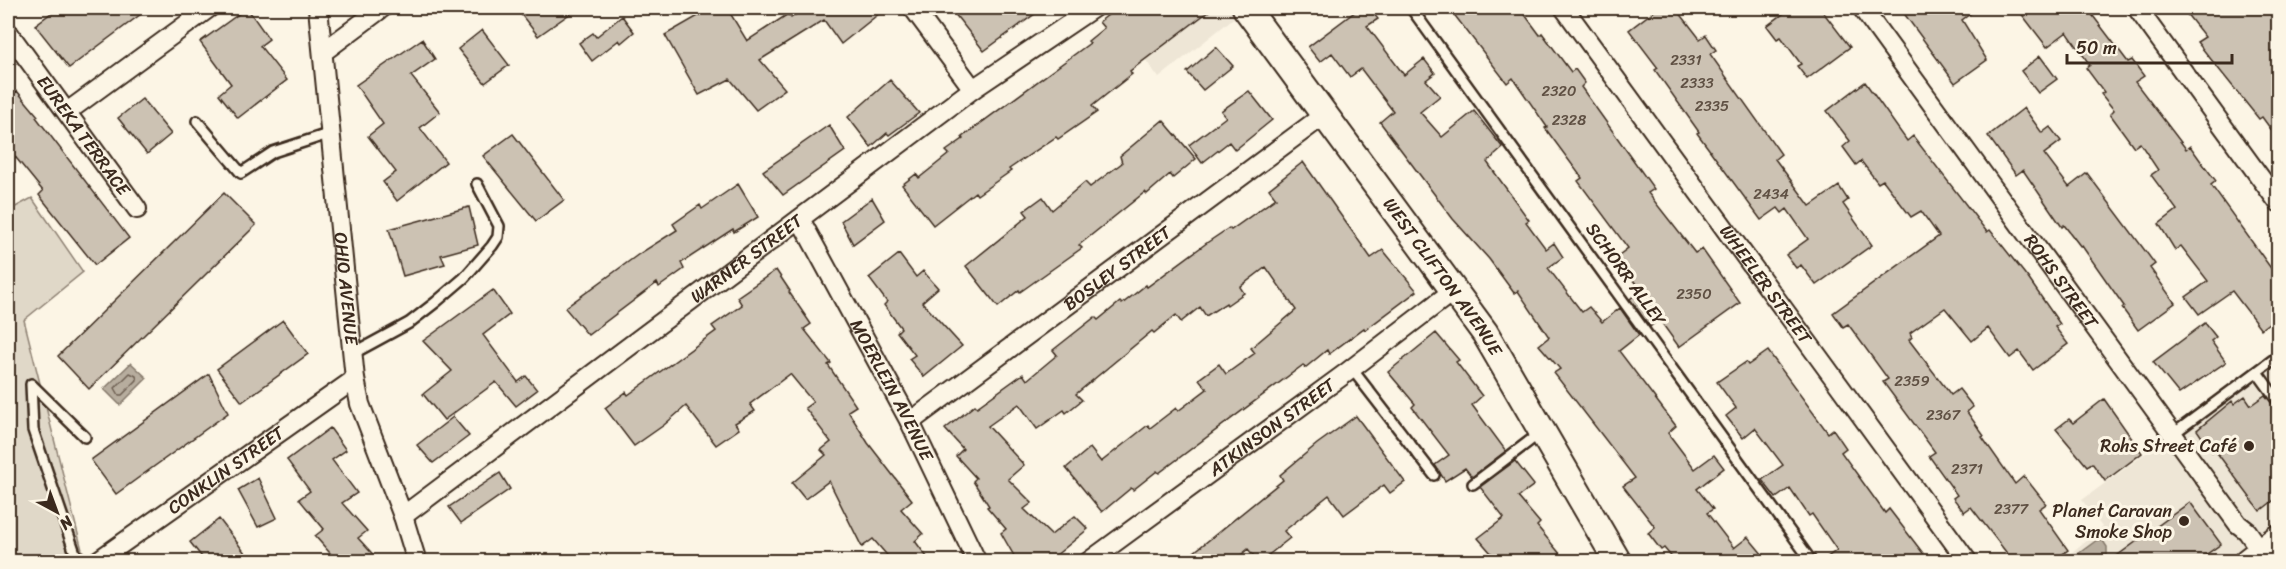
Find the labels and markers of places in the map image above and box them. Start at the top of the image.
place label: Rohs Street Café [2100,430,2237,462]
marker: Rohs Street Café [2242,439,2256,453]
place label: Planet Caravan Smoke Shop [2052,495,2172,548]
marker: Planet Caravan Smoke Shop [2177,514,2191,528]

